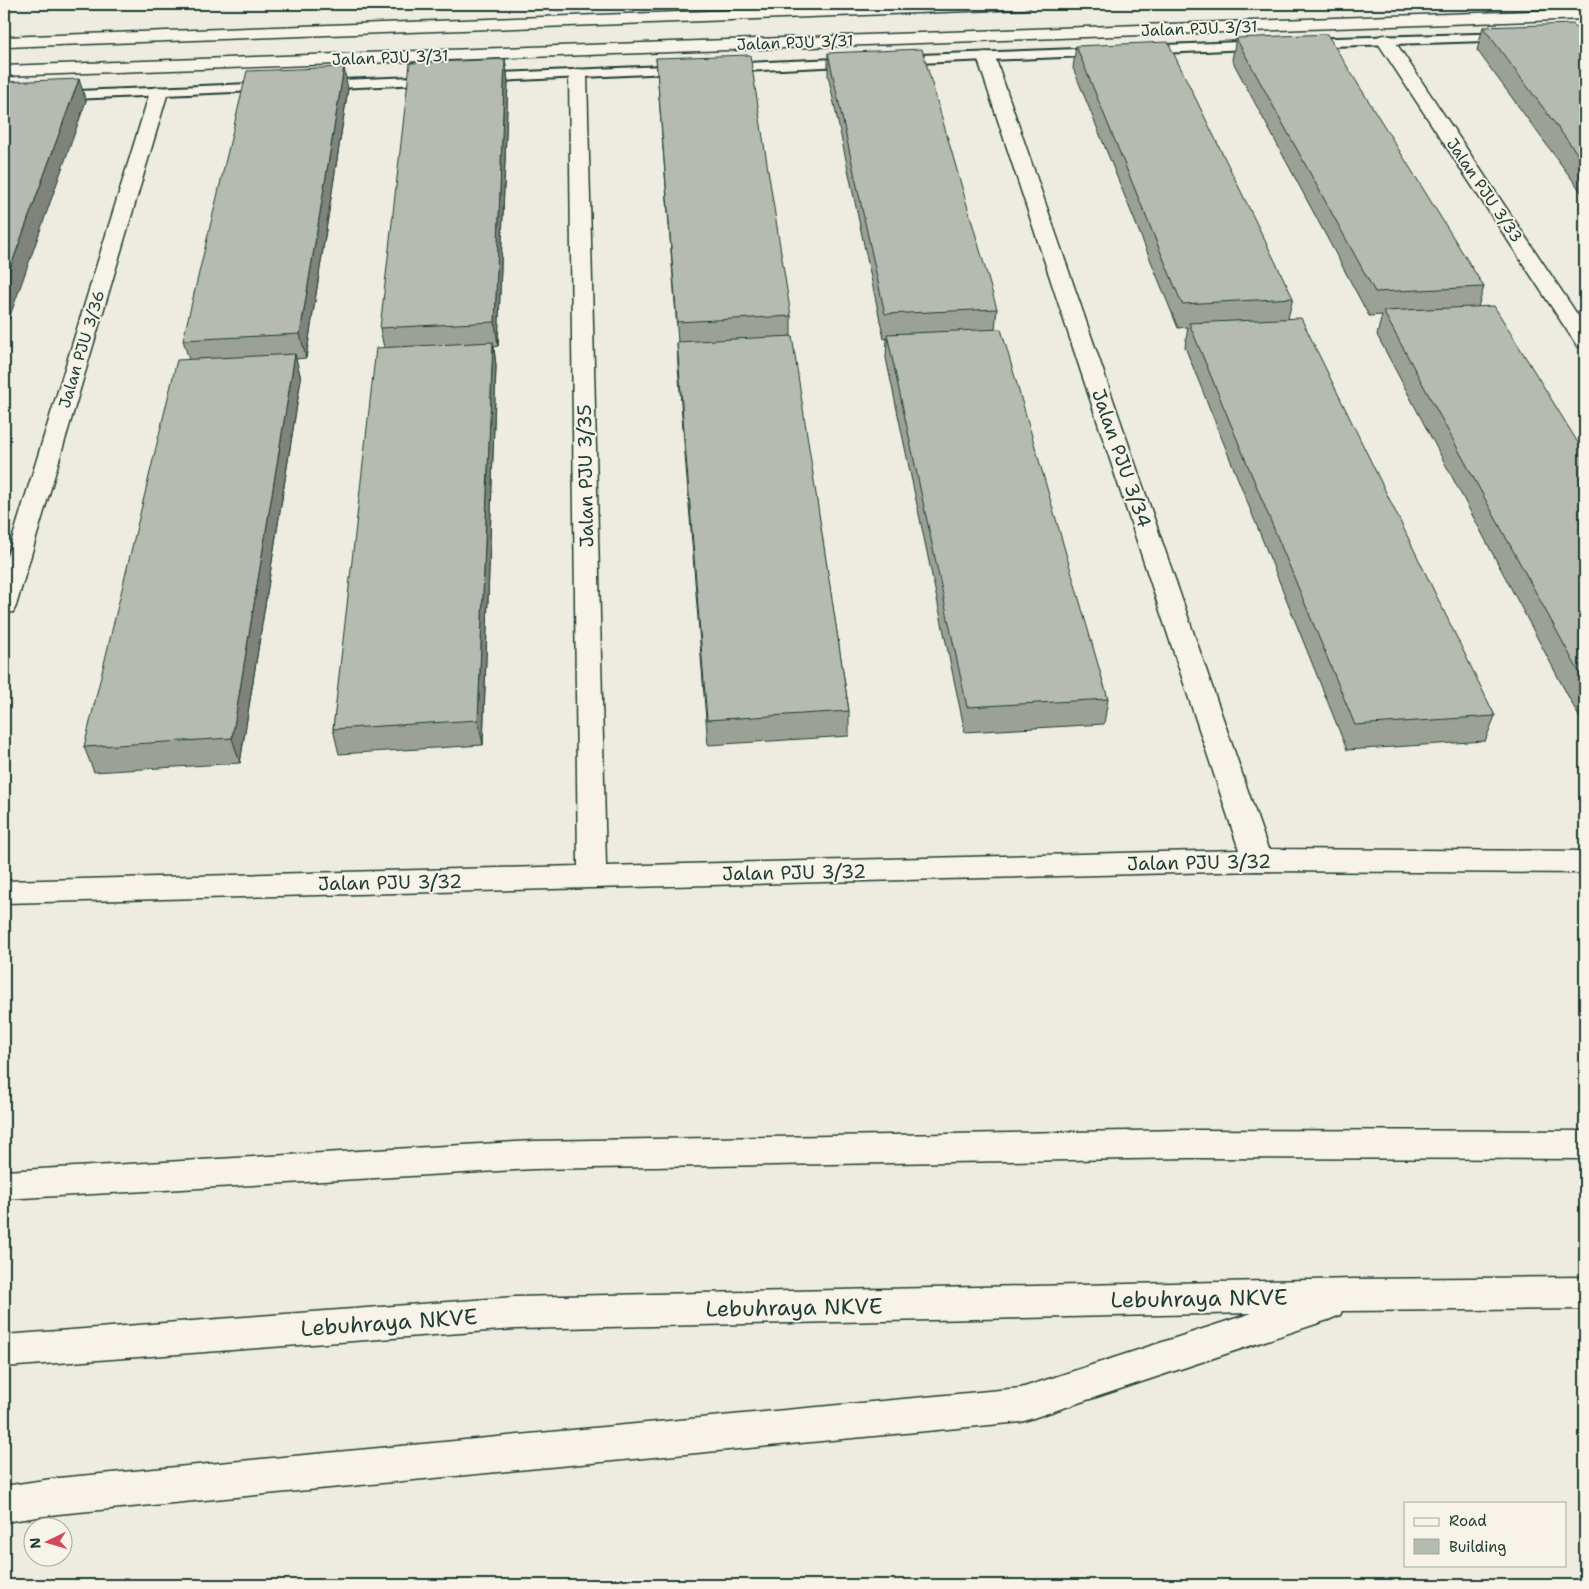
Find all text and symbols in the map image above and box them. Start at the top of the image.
street label: Jalan PJU 3/31 [1140,16,1258,41]
street label: Jalan PJU 3/31 [736,30,854,55]
street label: Jalan PJU 3/31 [331,45,449,70]
street label: Jalan PJU 3/33 [1442,134,1527,247]
street label: Jalan PJU 3/36 [54,288,109,411]
street label: Jalan PJU 3/34 [1086,386,1157,531]
street label: Jalan PJU 3/35 [572,404,599,548]
street label: Jalan PJU 3/32 [1127,849,1271,876]
street label: Jalan PJU 3/32 [722,859,866,886]
street label: Jalan PJU 3/32 [318,869,462,896]
street label: Lebuhraya NKVE [1110,1282,1288,1315]
street label: Lebuhraya NKVE [705,1291,883,1324]
street label: Lebuhraya NKVE [300,1302,479,1343]
legend [1404,1502,1566,1566]
text: Road [1449,1511,1487,1531]
north arrow [22,1516,72,1566]
text: N [26,1537,44,1549]
text: Building [1449,1537,1506,1557]

